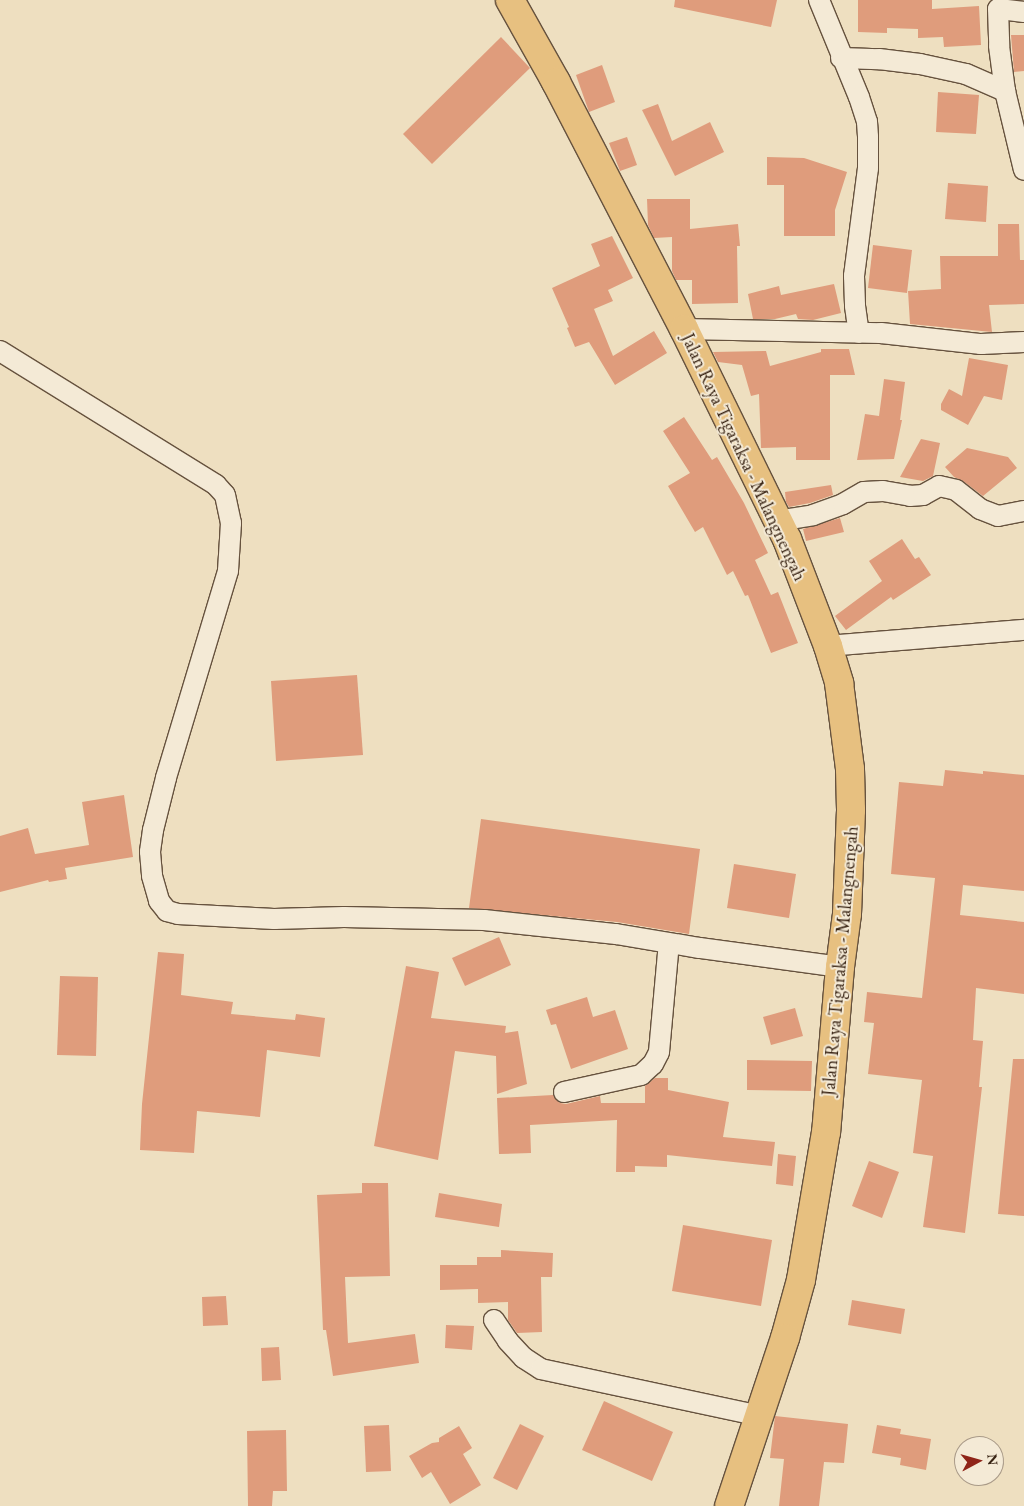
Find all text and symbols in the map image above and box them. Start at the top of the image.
street label: Jalan Raya Tigaraksa - Malangnengah [676,329,812,585]
street label: Jalan Raya Tigaraksa - Malangnengah [817,825,863,1097]
north arrow [954,1436,1004,1486]
text: N [983,1453,1002,1466]

